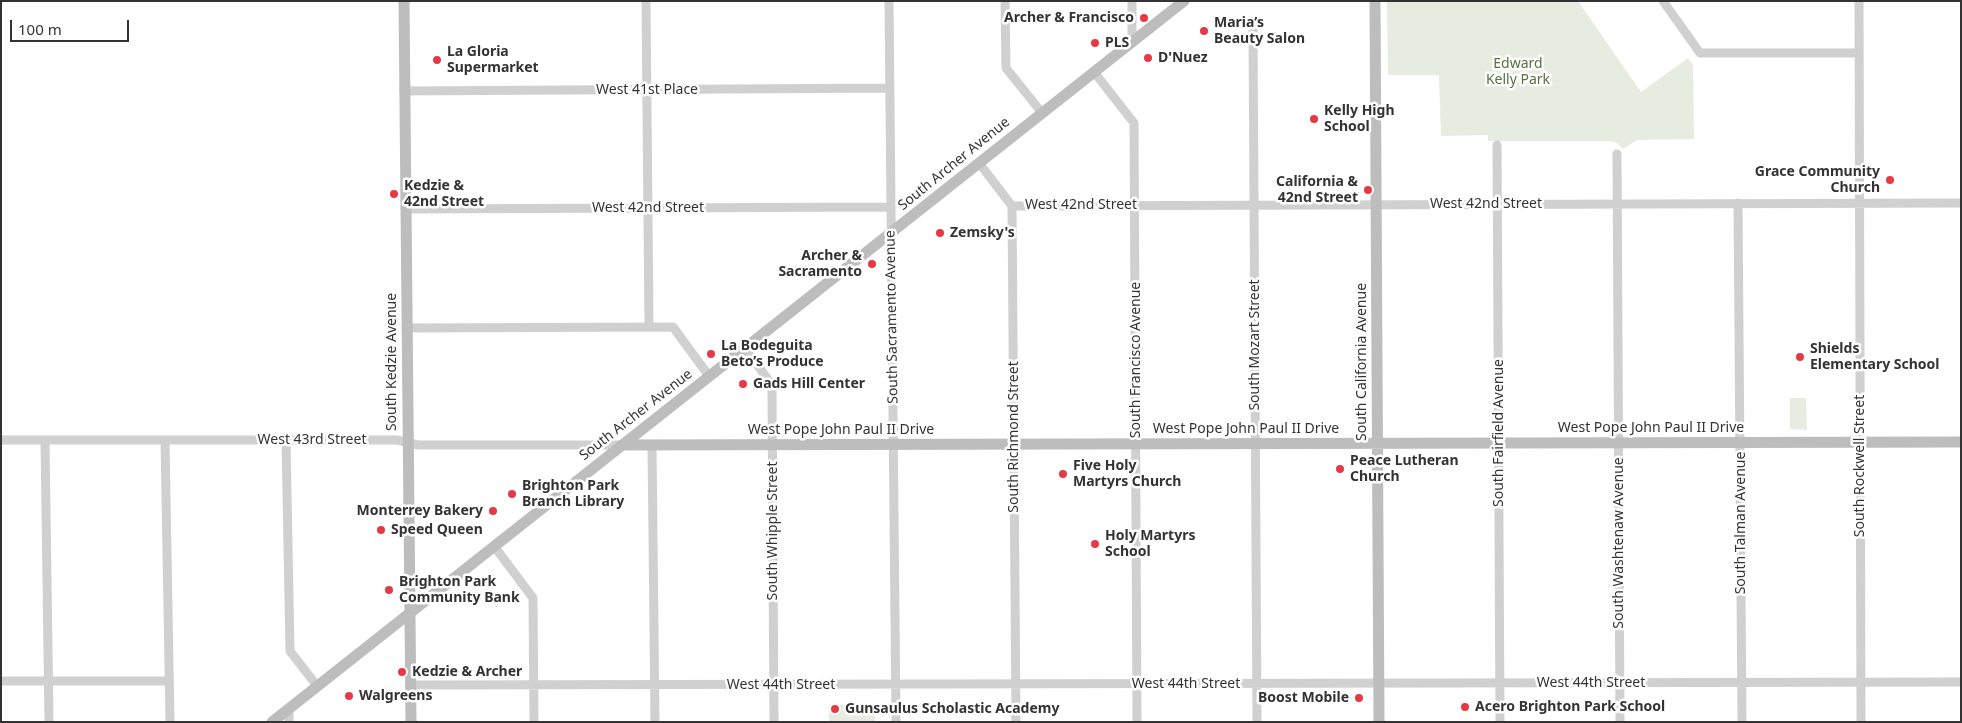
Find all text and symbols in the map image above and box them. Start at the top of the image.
scale bar [12,10,131,42]
place label: Archer & Francisco [1004,10,1134,26]
marker: Archer & Francisco [1138,12,1150,24]
place label: Maria’s Beauty Salon [1214,15,1305,48]
text: 100 m [18,19,62,39]
marker: Maria’s Beauty Salon [1198,25,1210,37]
place label: PLS [1105,35,1129,51]
marker: PLS [1089,37,1101,49]
place label: La Gloria Supermarket [447,44,539,76]
place label: D'Nuez [1158,50,1208,66]
marker: D'Nuez [1142,52,1154,64]
marker: La Gloria Supermarket [431,54,443,66]
park label: Edward Kelly Park [1486,56,1550,88]
street label: West 41st Place [596,82,698,98]
place label: Kelly High School [1324,103,1394,136]
marker: Kelly High School [1308,113,1320,125]
street label: South Archer Avenue [895,114,1013,214]
place label: Grace Community Church [1755,164,1880,196]
place label: California & 42nd Street [1276,174,1358,206]
marker: Grace Community Church [1884,174,1896,186]
place label: Kedzie & 42nd Street [404,178,484,210]
marker: California & 42nd Street [1362,184,1374,196]
marker: Kedzie & 42nd Street [388,188,400,200]
street label: West 42nd Street [1430,196,1542,212]
street label: West 42nd Street [1025,197,1137,213]
street label: West 42nd Street [592,200,704,216]
place label: Zemsky's [950,225,1015,241]
marker: Zemsky's [934,227,946,239]
street label: South Sacramento Avenue [882,230,902,404]
place label: Archer & Sacramento [778,248,862,280]
marker: Archer & Sacramento [866,258,878,270]
street label: South Mozart Street [1247,279,1263,411]
street label: South Francisco Avenue [1128,282,1144,438]
street label: South California Avenue [1354,283,1370,441]
street label: South Kedzie Avenue [384,293,400,431]
place label: La Bodeguita Beto’s Produce [721,338,824,371]
place label: Shields Elementary School [1810,341,1940,374]
marker: La Bodeguita Beto’s Produce [705,348,717,360]
marker: Shields Elementary School [1794,351,1806,363]
street label: South Fairfield Avenue [1491,359,1507,507]
street label: South Richmond Street [1006,361,1022,513]
street label: South Archer Avenue [576,366,696,464]
place label: Gads Hill Center [753,376,865,392]
marker: Gads Hill Center [737,378,749,390]
street label: South Rockwell Street [1852,395,1868,537]
street label: West Pope John Paul II Drive [1558,420,1744,436]
street label: West Pope John Paul II Drive [1153,421,1339,437]
street label: West Pope John Paul II Drive [748,422,934,438]
street label: West 43rd Street [258,432,366,448]
street label: South Talman Avenue [1733,452,1749,594]
place label: Peace Lutheran Church [1350,453,1459,486]
street label: South Washtenaw Avenue [1611,457,1627,629]
place label: Five Holy Martyrs Church [1073,458,1181,491]
street label: South Whipple Street [765,462,781,600]
marker: Peace Lutheran Church [1334,463,1346,475]
marker: Five Holy Martyrs Church [1057,468,1069,480]
place label: Brighton Park Branch Library [522,478,624,511]
marker: Brighton Park Branch Library [506,488,518,500]
place label: Monterrey Bakery [357,503,483,519]
marker: Monterrey Bakery [487,505,499,517]
place label: Speed Queen [391,522,483,538]
marker: Speed Queen [375,524,387,536]
place label: Holy Martyrs School [1105,528,1195,560]
marker: Holy Martyrs School [1089,538,1101,550]
place label: Brighton Park Community Bank [399,574,520,606]
marker: Brighton Park Community Bank [383,584,395,596]
place label: Kedzie & Archer [412,664,522,680]
marker: Kedzie & Archer [396,666,408,678]
street label: West 44th Street [1537,675,1645,691]
street label: West 44th Street [1132,676,1240,692]
street label: West 44th Street [727,677,835,693]
place label: Walgreens [359,688,432,704]
marker: Walgreens [343,690,355,702]
place label: Boost Mobile [1258,690,1349,706]
marker: Boost Mobile [1353,692,1365,704]
place label: Acero Brighton Park School [1475,699,1665,715]
place label: Gunsaulus Scholastic Academy [845,701,1059,717]
marker: Acero Brighton Park School [1459,701,1471,713]
marker: Gunsaulus Scholastic Academy [829,703,841,715]

